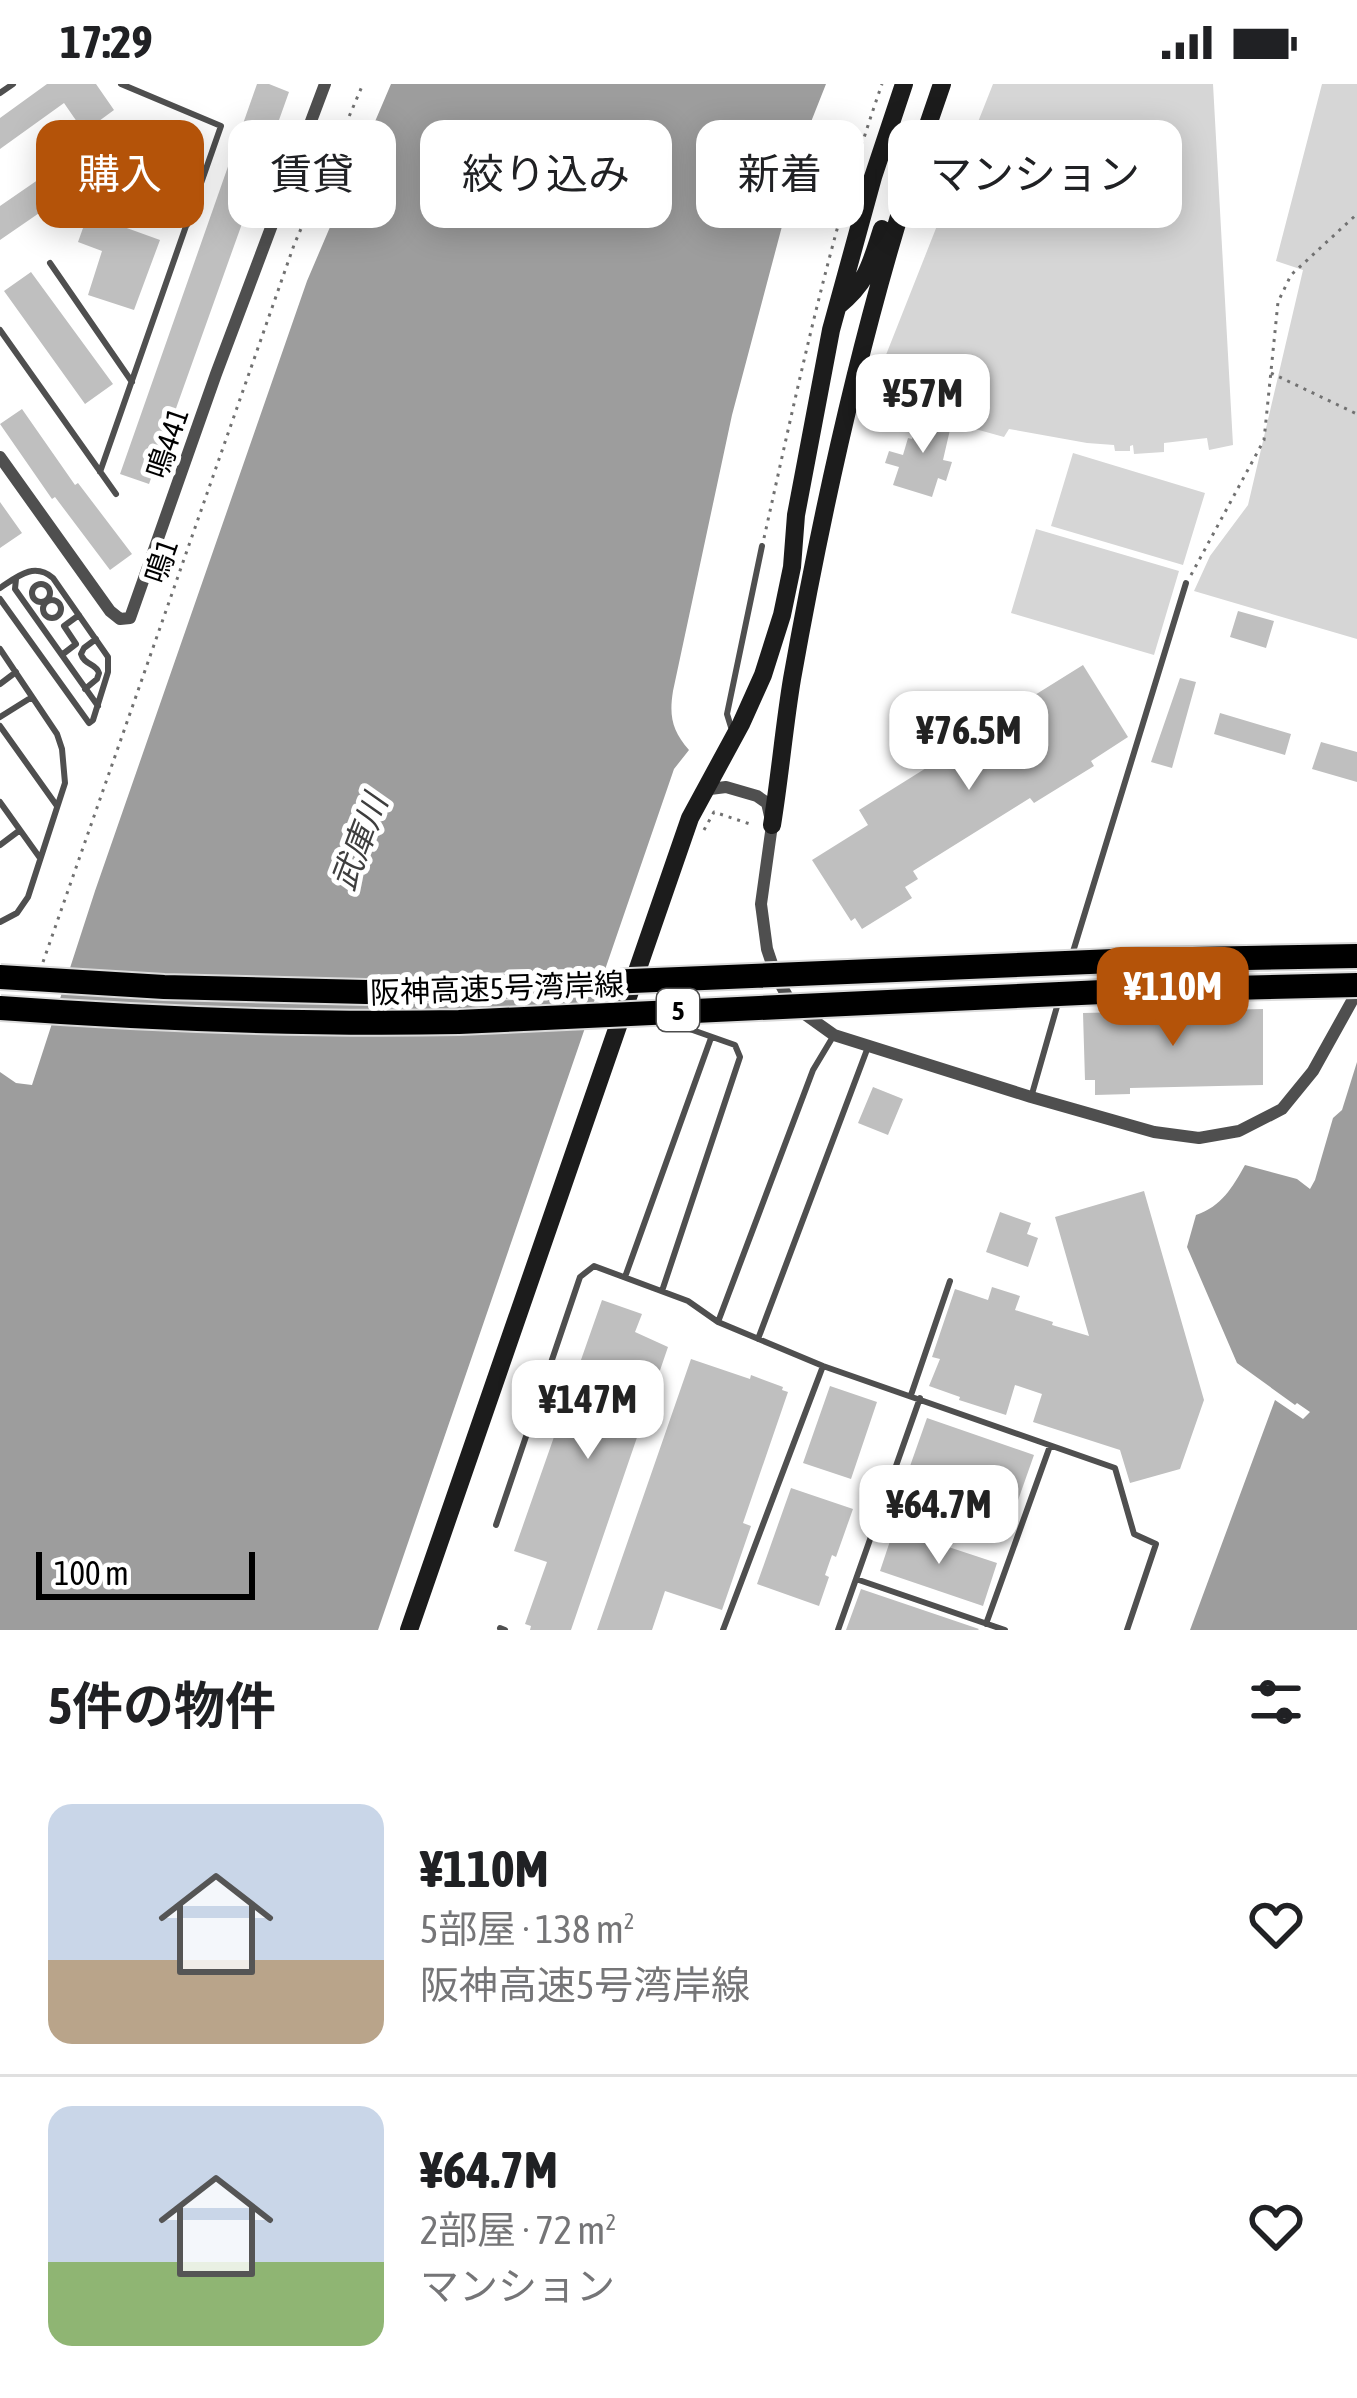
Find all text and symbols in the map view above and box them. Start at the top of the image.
text: 17:29 [60,16,153,68]
chip: 購入 [36,120,204,228]
chip: 賃貸 [228,120,396,228]
chip: 絞り込み [420,120,672,228]
chip: 新着 [696,120,864,228]
chip: マンション [888,120,1182,228]
pin: ¥57M [852,354,994,456]
text: ¥57M [883,371,963,415]
street label: 鳴441 [139,403,195,483]
street label: 鳴1 [138,535,184,587]
pin: ¥76.5M [871,691,1067,793]
text: ¥76.5M [916,708,1022,752]
water label: 武庫川 [324,786,396,895]
pin: ¥110M [1089,947,1257,1049]
text: ¥110M [1124,964,1222,1008]
street label: 阪神高速5号湾岸線 [369,967,625,1009]
road number: 5 [657,989,699,1031]
pin: ¥147M [504,1360,672,1462]
text: ¥147M [539,1377,637,1421]
pin: ¥64.7M [841,1465,1037,1567]
text: ¥64.7M [886,1482,992,1526]
scale bar [36,1546,255,1599]
text: 100 m [54,1554,129,1592]
icon: filters [1243,1669,1309,1735]
text: 5件の物件 [48,1676,276,1735]
text: ¥110M [420,1839,549,1898]
icon: home [144,1852,288,1996]
icon: heart [1243,1891,1309,1957]
text: 5部屋 · 138 m² [420,1907,635,1951]
text: 阪神高速5号湾岸線 [420,1963,750,2007]
text: ¥64.7M [420,2140,558,2199]
icon: home [144,2154,288,2298]
icon: heart [1243,2193,1309,2259]
text: 2部屋 · 72 m² [420,2208,616,2252]
text: マンション [420,2264,615,2308]

